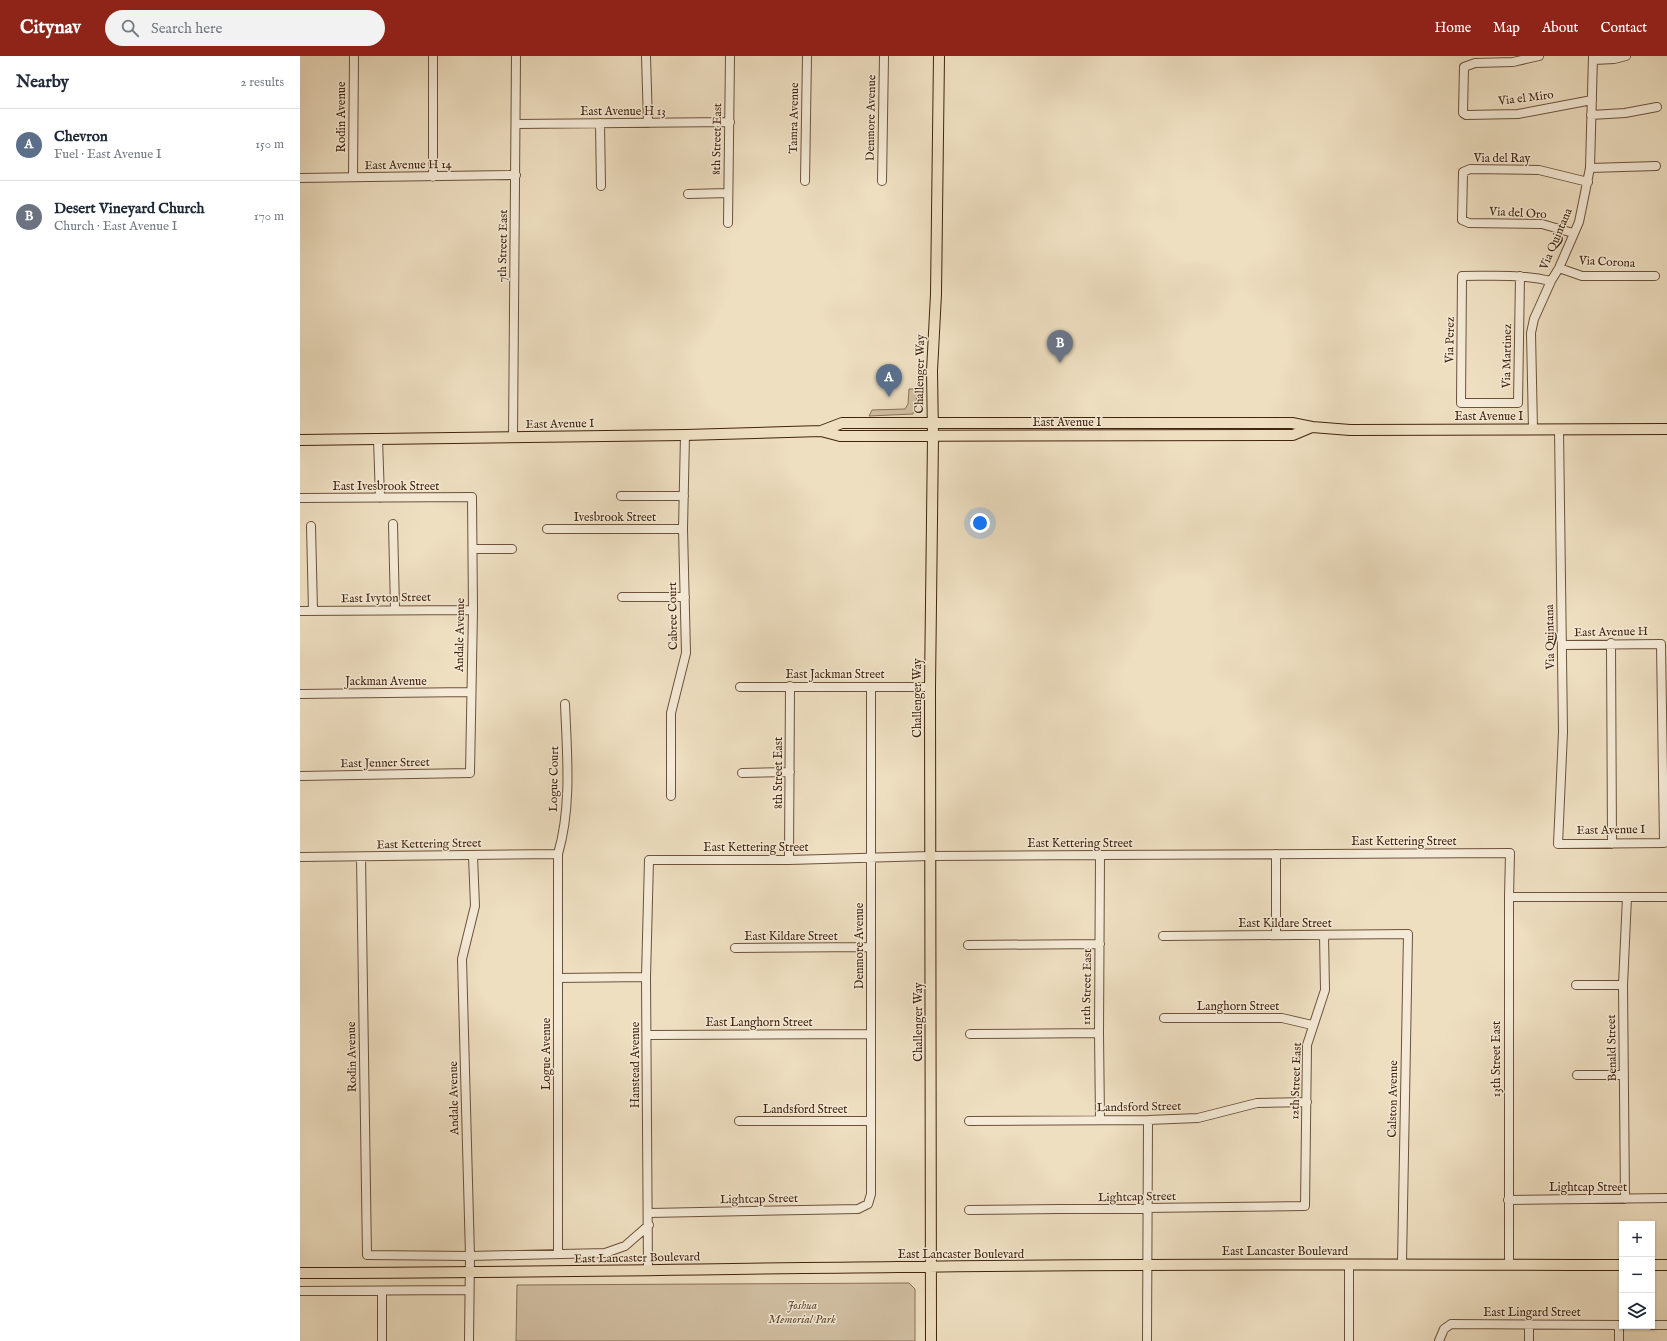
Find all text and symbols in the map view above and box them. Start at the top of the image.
search box [105,10,385,46]
text: Citynav [20,16,81,40]
icon: search [119,17,141,39]
text: Search here [151,19,222,38]
text: Home [1435,19,1471,37]
text: Map [1493,19,1520,37]
text: About [1542,19,1578,37]
text: Contact [1600,19,1647,37]
text: Nearby [16,72,69,93]
text: 2 results [240,74,284,91]
street label: Denmore Avenue [863,74,879,161]
street label: Rodin Avenue [334,81,349,152]
street label: Tamra Avenue [786,82,802,154]
street label: Via el Miro [1496,87,1555,109]
street label: 8th Street East [709,103,725,175]
street label: East Avenue H 13 [580,104,666,119]
text: Chevron [54,127,108,146]
text: A [25,136,33,153]
text: 150 m [255,136,284,153]
text: Fuel · East Avenue I [54,146,162,163]
street label: Via del Ray [1473,151,1530,166]
street label: East Avenue H 14 [364,157,452,173]
text: Desert Vineyard Church [54,199,205,218]
street label: Via del Oro [1488,204,1548,222]
street label: Via Quintana [1536,205,1576,273]
text: B [25,208,33,225]
text: 170 m [254,208,284,225]
street label: 7th Street East [495,209,511,283]
text: Church · East Avenue I [54,218,177,235]
street label: Via Corona [1577,253,1636,271]
street label: Via Perez [1442,316,1458,364]
street label: Via Martinez [1499,323,1515,389]
pin: B [1047,330,1073,363]
street label: Challenger Way [912,334,928,414]
pin: A [876,364,902,397]
street label: East Avenue I [1455,409,1523,424]
street label: East Avenue I [1033,415,1101,430]
street label: East Avenue I [525,416,595,432]
street label: East Ivesbrook Street [333,479,439,494]
street label: Ivesbrook Street [574,510,656,525]
your location [970,513,990,533]
street label: Cabree Court [665,582,681,650]
street label: East Ivyton Street [341,590,431,606]
street label: Andale Avenue [452,597,468,673]
street label: Via Quintana [1542,603,1558,671]
street label: East Avenue H [1574,624,1648,640]
street label: Challenger Way [910,658,925,738]
street label: East Jackman Street [785,667,885,683]
street label: Jackman Avenue [343,674,427,690]
street label: 8th Street East [771,737,786,809]
street label: Logue Court [546,746,562,812]
street label: East Jenner Street [340,755,430,772]
street label: East Avenue I [1576,822,1646,838]
street label: East Kettering Street [1351,834,1457,849]
street label: East Kettering Street [376,836,482,852]
street label: East Kettering Street [1027,836,1133,851]
street label: East Kettering Street [703,840,809,855]
street label: Denmore Avenue [852,902,867,989]
street label: East Kildare Street [1238,916,1332,931]
street label: East Kildare Street [744,929,838,944]
street label: 11th Street East [1079,949,1095,1025]
street label: Challenger Way [911,982,926,1062]
street label: Langhorn Street [1197,999,1279,1014]
street label: Benald Street [1604,1014,1620,1082]
street label: East Langhorn Street [705,1015,813,1030]
street label: Logue Avenue [539,1017,554,1090]
street label: Rodin Avenue [344,1021,360,1093]
street label: Hanstead Avenue [628,1021,643,1108]
street label: 13th Street East [1489,1021,1504,1097]
street label: 12th Street East [1287,1042,1305,1120]
street label: Andale Avenue [446,1060,462,1136]
street label: Calston Avenue [1385,1060,1401,1138]
street label: Landsford Street [1097,1099,1181,1115]
street label: Landsford Street [763,1102,847,1117]
street label: Lightcap Street [1549,1180,1627,1196]
street label: Lightcap Street [1098,1189,1176,1206]
street label: Lightcap Street [720,1191,798,1208]
map controls [1619,1221,1655,1329]
button: + [1619,1221,1655,1257]
street label: East Lancaster Boulevard [1222,1244,1349,1259]
street label: East Lancaster Boulevard [898,1247,1025,1262]
street label: East Lancaster Boulevard [574,1249,701,1267]
button: − [1619,1257,1655,1293]
button: layers [1619,1293,1655,1329]
park label: Joshua Memorial Park [768,1298,836,1327]
street label: East Lingard Street [1483,1305,1581,1320]

